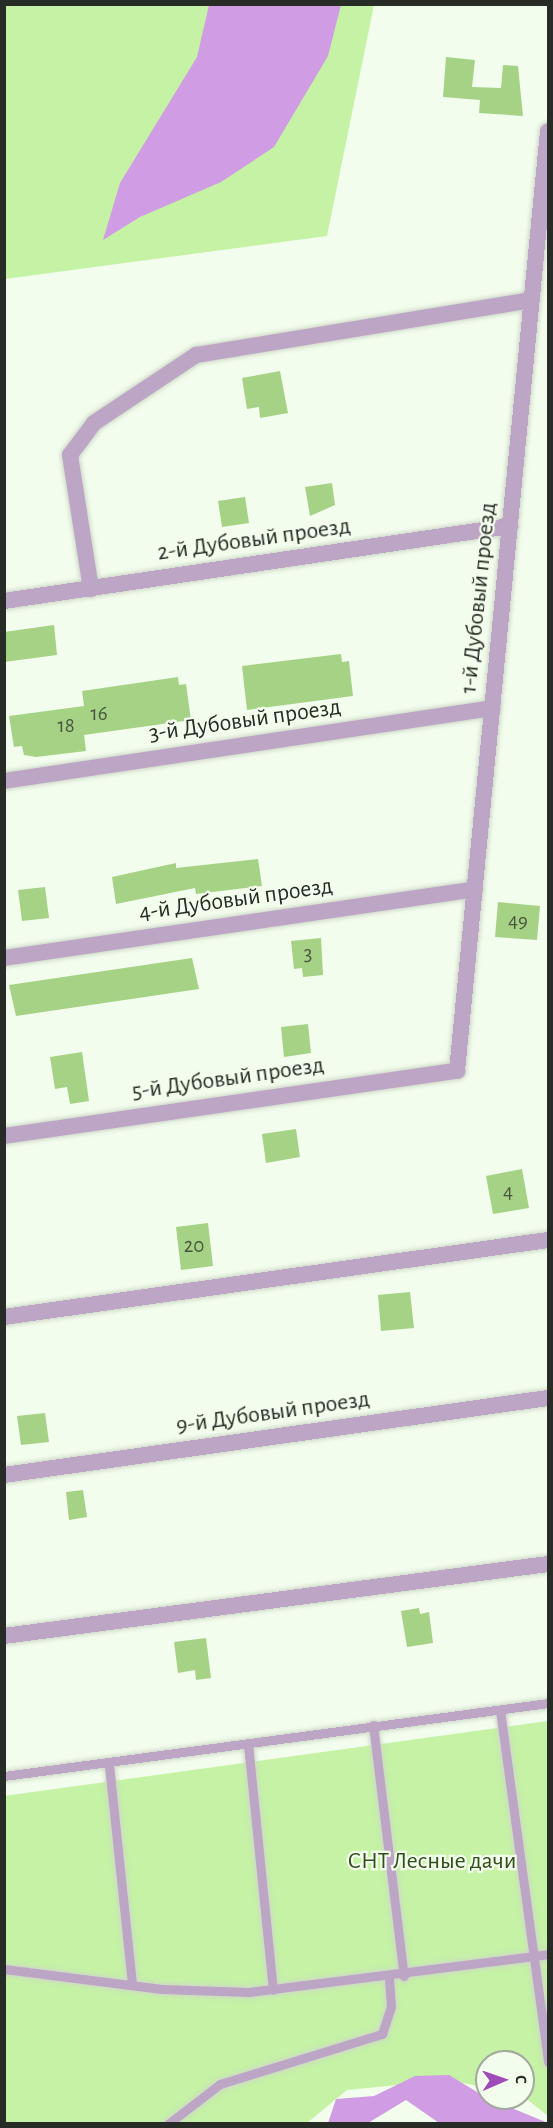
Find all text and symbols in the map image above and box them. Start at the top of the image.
street label: 1-й Дубовый проезд [455,501,503,695]
street label: 2-й Дубовый проезд [156,512,352,568]
street label: 3-й Дубовый проезд [147,693,343,749]
house number: 16 [90,701,108,727]
house number: 18 [57,713,75,739]
street label: 4-й Дубовый проезд [137,872,335,928]
house number: 49 [508,908,528,934]
house number: 3 [304,941,312,967]
street label: 5-й Дубовый проезд [130,1051,326,1107]
house number: 4 [503,1179,513,1205]
house number: 20 [184,1233,204,1259]
street label: 9-й Дубовый проезд [174,1385,372,1441]
park label: СНТ Лесные дачи [348,1848,516,1876]
north arrow [475,2050,535,2110]
text: С [513,2075,529,2084]

